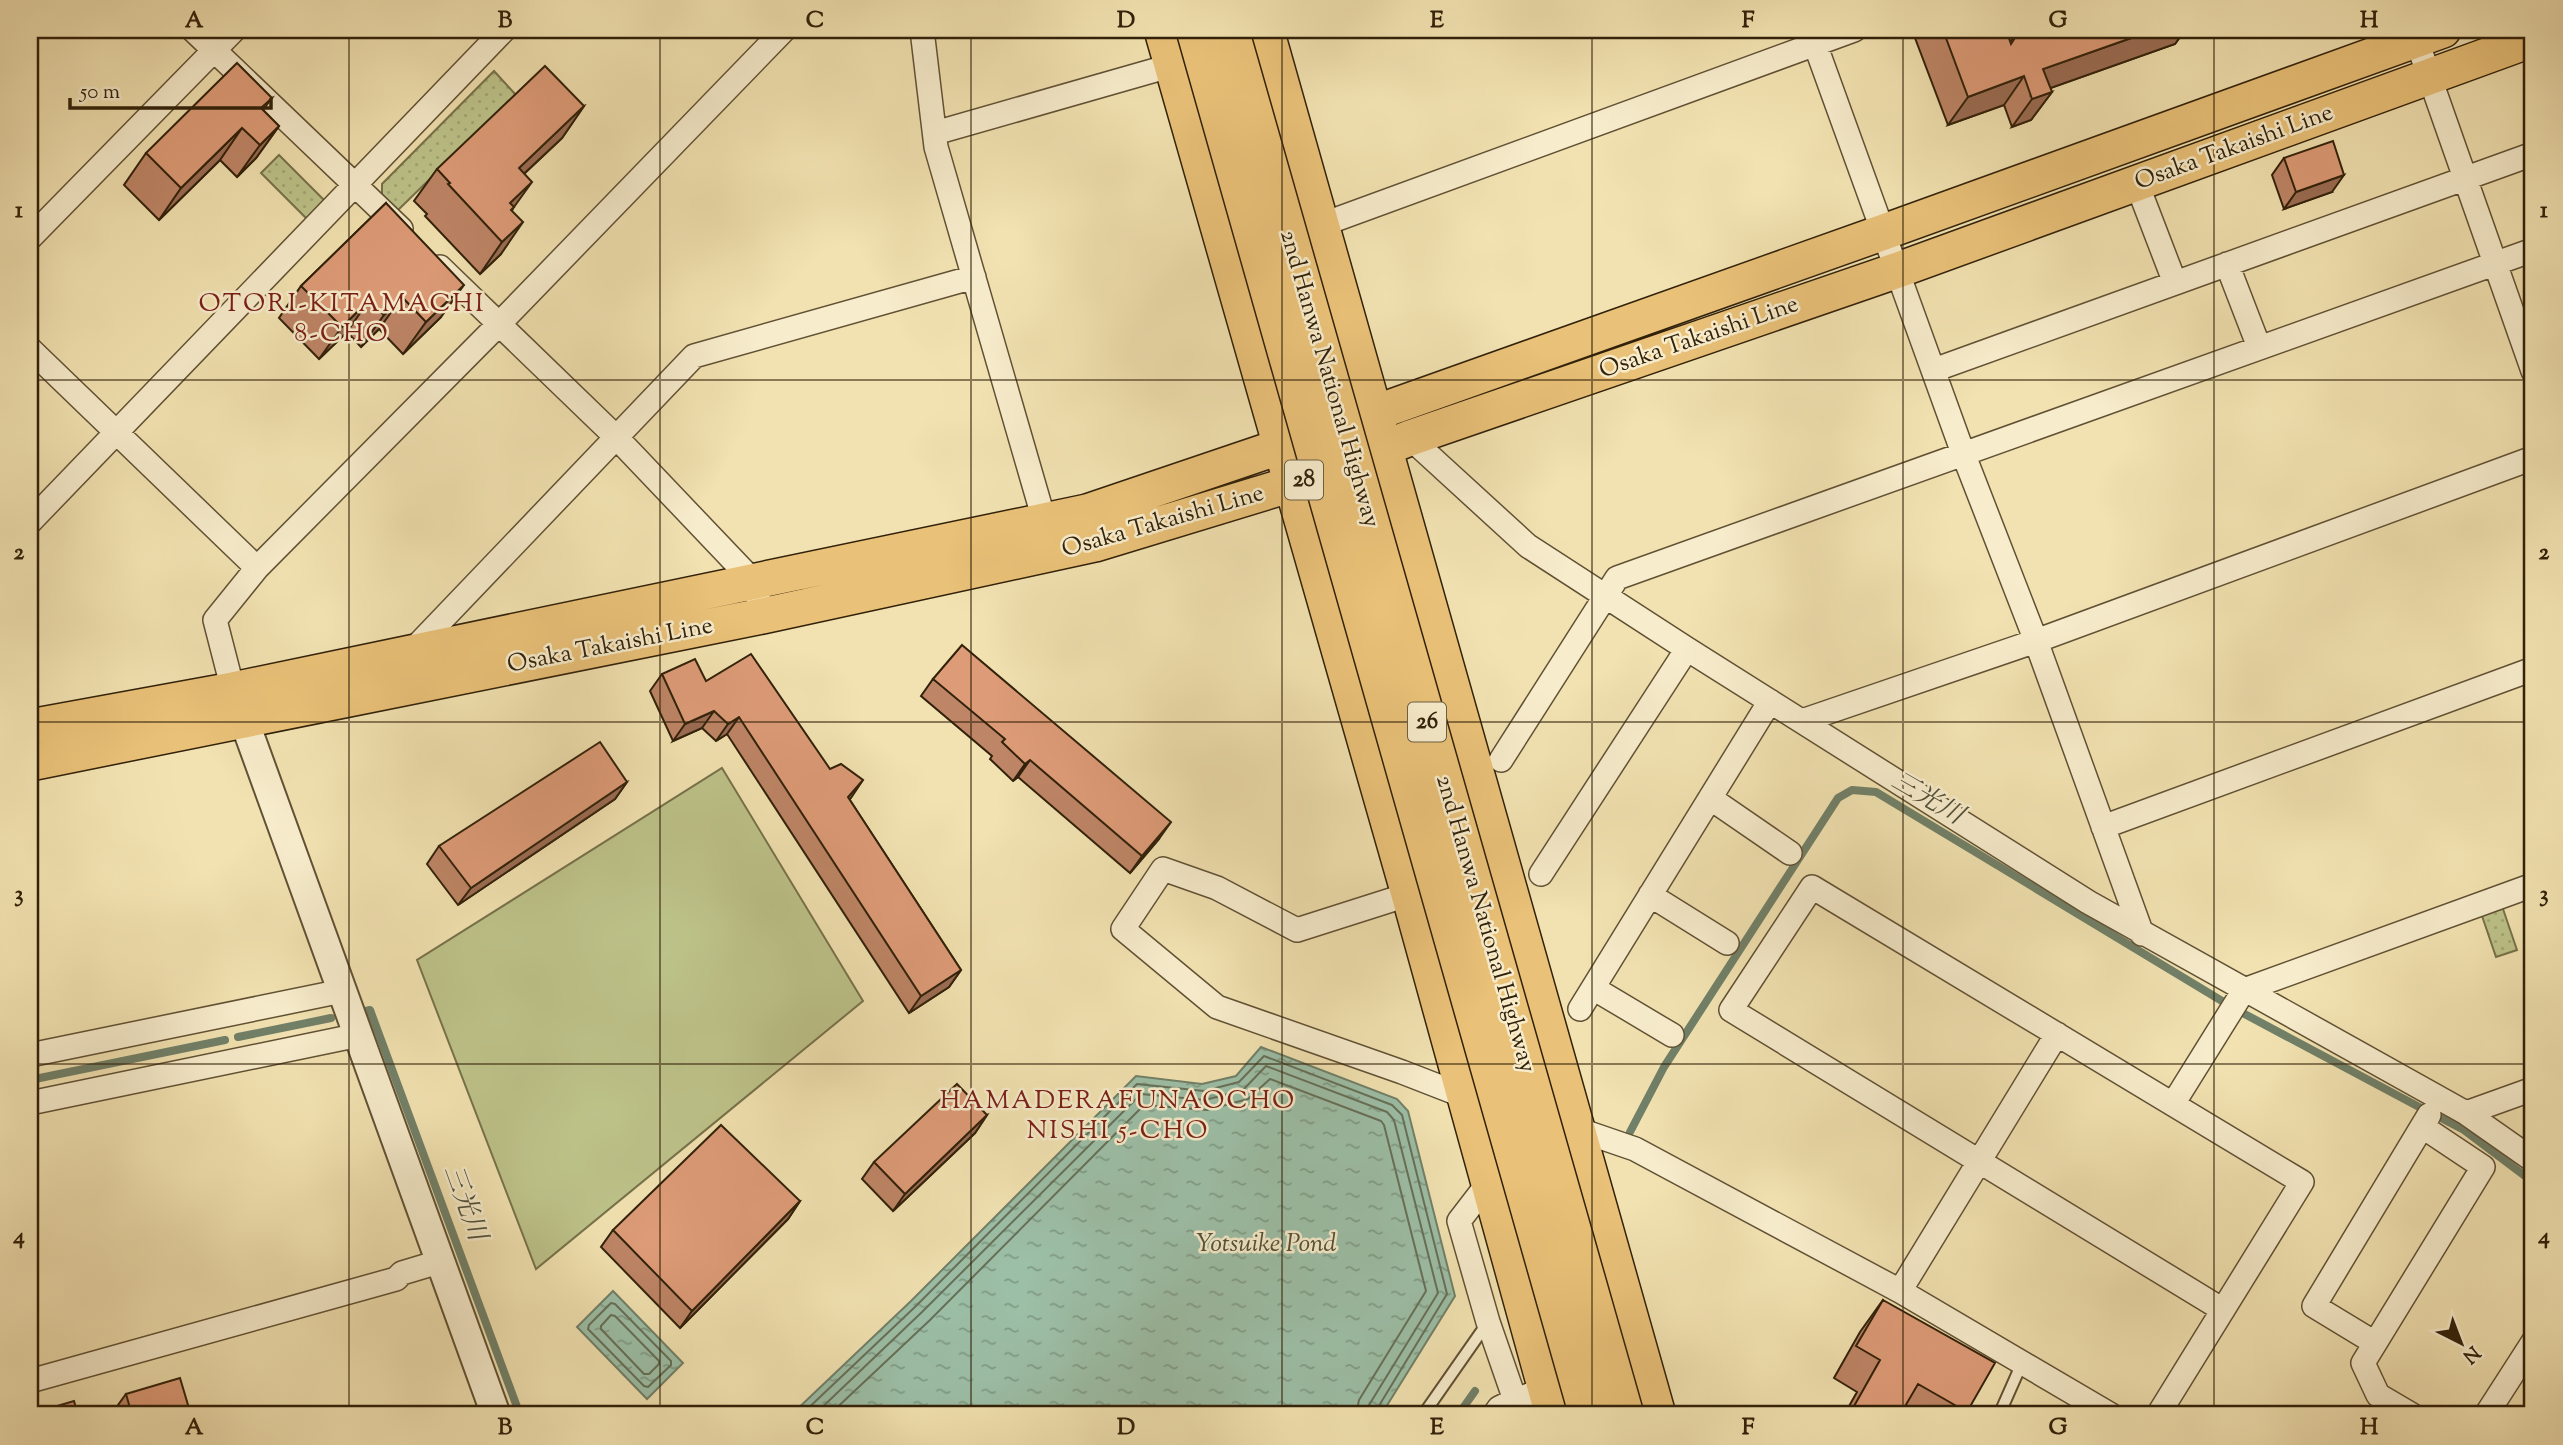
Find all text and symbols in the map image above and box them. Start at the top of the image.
text: A [185,5,204,38]
text: B [498,5,513,38]
text: C [806,5,824,38]
text: D [1117,5,1135,38]
text: E [1430,5,1444,38]
text: F [1742,5,1755,38]
text: G [2049,5,2068,38]
text: H [2360,5,2379,38]
scale bar [70,66,271,110]
text: 50 m [79,78,120,108]
street label: Osaka Takaishi Line [2130,96,2338,200]
text: 1 [15,195,23,228]
text: 1 [2540,195,2548,228]
street label: 2nd Hanwa National Highway [1270,226,1388,532]
district label: OTORI-KITAMACHI 8-CHO [199,286,485,353]
street label: Osaka Takaishi Line [1595,288,1803,388]
road number: 28 [1285,460,1323,500]
street label: Osaka Takaishi Line [1058,477,1268,567]
text: 2 [14,537,25,570]
text: 2 [2539,537,2550,570]
street label: Osaka Takaishi Line [504,609,716,683]
road number: 26 [1408,702,1446,742]
water label: 三光川 [1884,763,1973,836]
street label: 2nd Hanwa National Highway [1426,771,1544,1077]
text: 3 [14,879,24,912]
text: 3 [2539,879,2549,912]
district label: HAMADERAFUNAOCHO NISHI 5-CHO [940,1083,1296,1150]
water label: 三光川 [433,1160,496,1249]
text: 4 [12,1221,25,1254]
text: 4 [2537,1221,2550,1254]
water label: Yotsuike Pond [1196,1226,1336,1263]
north arrow [2426,1308,2496,1378]
text: N [2456,1339,2485,1369]
text: A [185,1412,204,1445]
text: B [498,1412,513,1445]
text: C [806,1412,824,1445]
text: D [1117,1412,1135,1445]
text: E [1430,1412,1444,1445]
text: F [1742,1412,1755,1445]
text: G [2049,1412,2068,1445]
text: H [2360,1412,2379,1445]

